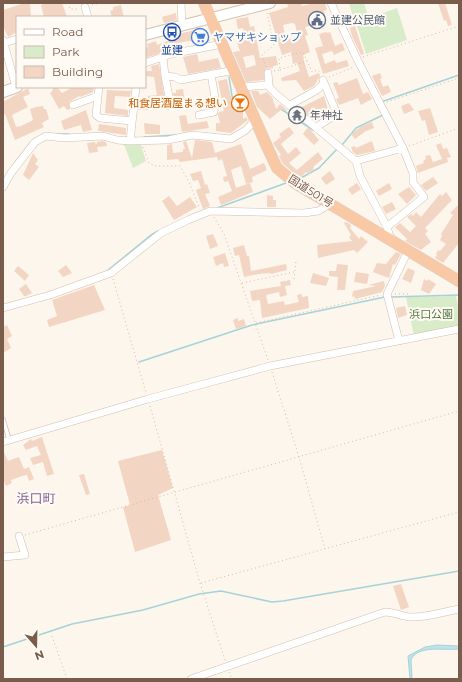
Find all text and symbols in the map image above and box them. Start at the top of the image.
public building icon: 並建公民館 [307,10,327,30]
place label: 並建公民館 [330,13,385,27]
legend [16,16,146,88]
bus stop icon: 並建 [162,22,182,42]
text: Road [52,24,83,39]
supermarket icon: ヤマザキショップ [190,27,210,47]
place label: ヤマザキショップ [213,30,301,44]
place label: 並建 [161,43,183,57]
text: Park [52,44,80,59]
text: Building [52,64,103,79]
bar icon: 和食居酒屋まる想い [230,93,250,113]
place label: 和食居酒屋まる想い [128,96,227,110]
temple icon: 年神社 [287,105,307,125]
place label: 年神社 [310,108,343,122]
street label: 国道501号 [286,172,336,210]
park label: 浜口公園 [409,307,453,321]
district label: 浜口町 [16,490,56,506]
north arrow [16,626,56,666]
text: N [33,647,46,663]

